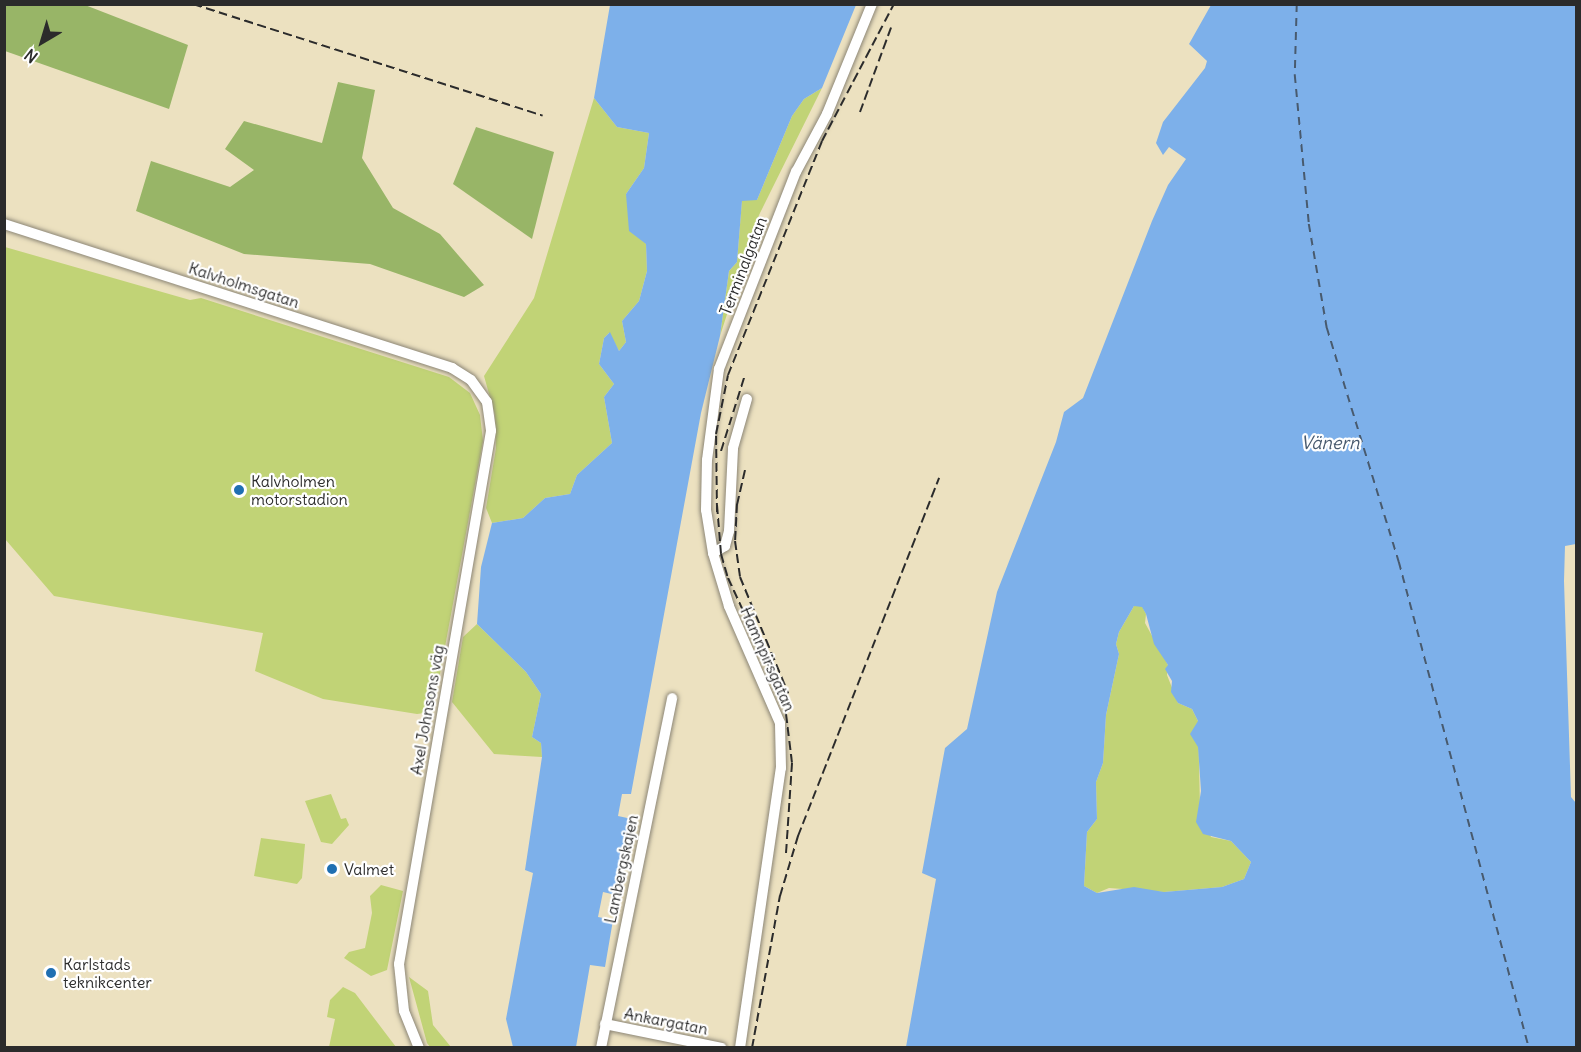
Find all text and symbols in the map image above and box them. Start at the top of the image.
north arrow [12,12,72,72]
text: N [20,45,41,67]
street label: Terminalgatan [715,214,771,318]
street label: Kalvholmsgatan [186,258,302,312]
water label: Vänern [1301,432,1359,454]
place label: Kalvholmen motorstadion [251,471,348,509]
marker: Kalvholmen motorstadion [232,483,246,497]
street label: Hamnpirsgatan [736,604,800,714]
street label: Axel Johnsons väg [406,644,448,776]
street label: Lambergskajen [600,813,642,925]
place label: Valmet [344,859,394,879]
marker: Valmet [325,862,339,876]
place label: Karlstads teknikcenter [63,954,152,992]
marker: Karlstads teknikcenter [44,966,58,980]
street label: Ankargatan [622,1003,710,1039]

